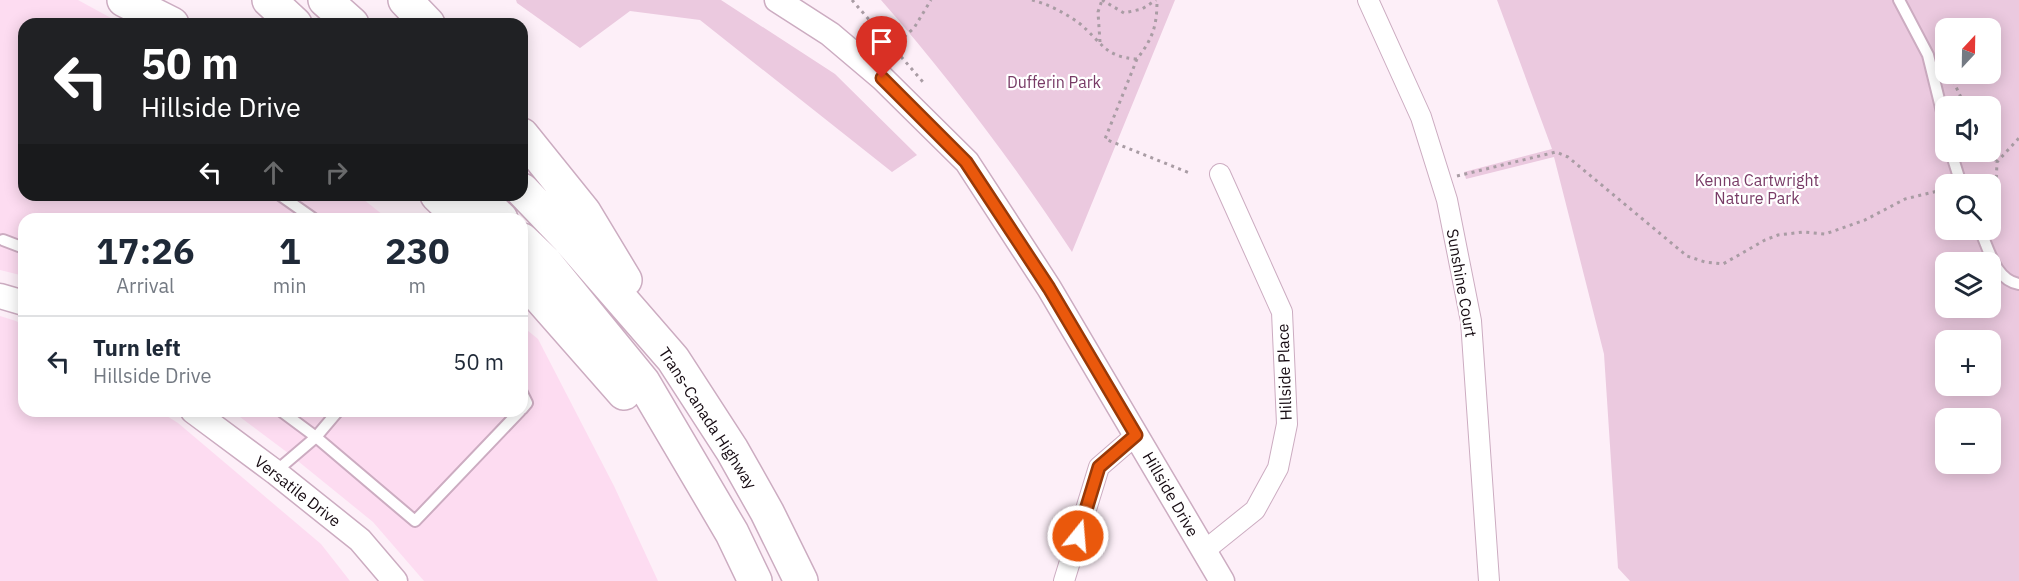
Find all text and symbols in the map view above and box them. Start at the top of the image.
pin [856,16,907,78]
north arrow [1935,18,2001,84]
map controls [1935,18,2001,474]
icon: arrive [865,25,898,58]
text: 50 m [141,36,239,91]
icon: left [42,42,120,120]
park label: Dufferin Park [1007,72,1102,92]
text: Hillside Drive [141,89,301,124]
button: sound [1935,96,2001,162]
icon: left [194,156,227,189]
icon: ahead [257,156,290,189]
icon: right [320,156,353,189]
park label: Kenna Cartwright Nature Park [1695,170,1819,208]
button: search [1935,174,2001,240]
text: 17:26 [96,227,195,274]
text: 1 [279,227,301,274]
text: 230 [385,227,450,274]
street label: Sunshine Court [1443,227,1481,339]
button: layers [1935,252,2001,318]
text: Arrival [116,272,175,299]
text: min [273,272,307,299]
text: m [409,272,426,299]
street label: Hillside Place [1272,323,1296,421]
button: + [1935,330,2001,396]
text: Turn left [93,333,181,362]
street label: Trans-Canada Highway [655,343,761,493]
icon: left [42,345,75,378]
text: 50 m [453,347,504,376]
text: Hillside Drive [93,362,211,389]
button: − [1935,408,2001,474]
street label: Hillside Drive [1139,448,1203,540]
street label: Versatile Drive [251,451,345,531]
position arrow [1046,504,1110,568]

